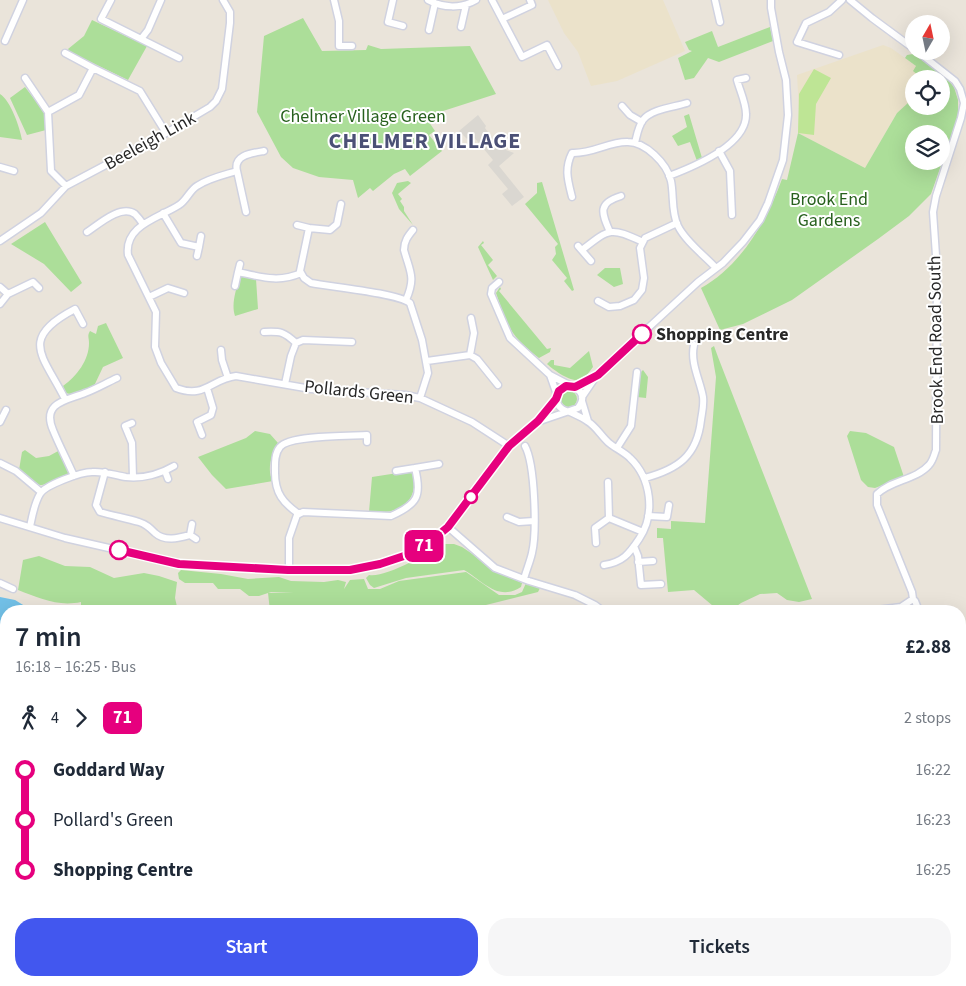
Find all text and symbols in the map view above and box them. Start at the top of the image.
north arrow [905,15,950,60]
map controls [905,15,950,170]
button: locate [905,70,950,115]
park label: Chelmer Village Green [280,104,446,129]
street label: Beeleigh Link [100,106,200,176]
district label: CHELMER VILLAGE [329,125,521,157]
button: layers [905,125,950,170]
park label: Brook End Gardens [790,187,868,233]
street label: Brook End Road South [922,255,950,425]
place label: Shopping Centre [656,322,789,347]
marker: Shopping Centre [632,324,652,344]
street label: Pollards Green [303,374,415,410]
unlabelled marker [464,490,478,504]
line badge: 71 [402,530,446,562]
text: 71 [414,533,434,558]
unlabelled marker [109,540,129,560]
text: 7 min [15,617,82,657]
text: £2.88 [905,634,951,661]
text: 16:18 – 16:25 · Bus [15,656,136,678]
icon: walk [15,704,43,732]
icon: forward [67,704,95,732]
text: 71 [113,705,132,730]
text: 4 [51,707,59,729]
text: 2 stops [904,707,951,729]
text: Goddard Way [53,757,165,784]
text: 16:22 [915,759,951,781]
text: Pollard's Green [53,807,173,834]
text: 16:23 [915,809,951,831]
text: Shopping Centre [53,857,193,884]
text: 16:25 [915,859,951,881]
button: Start [15,918,478,976]
button: Tickets [488,918,951,976]

